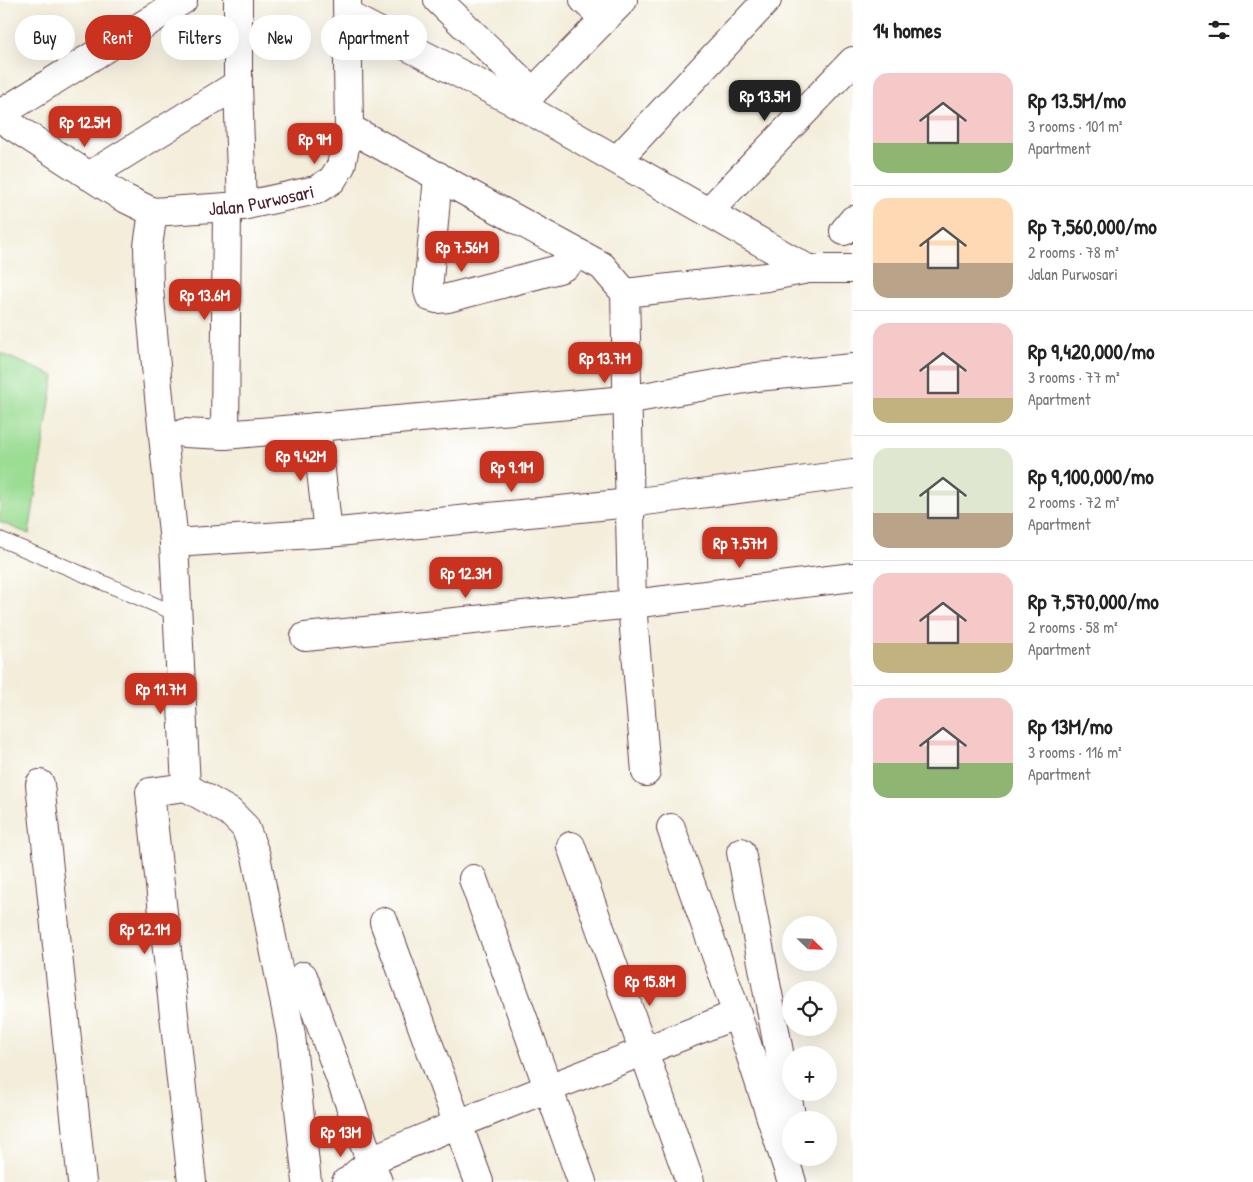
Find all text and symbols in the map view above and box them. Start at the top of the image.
chip: Buy [15,15,75,60]
chip: Rent [85,15,151,60]
chip: Filters [161,15,239,60]
chip: New [249,15,311,60]
chip: Apartment [321,15,427,60]
text: 14 homes [873,16,941,45]
icon: filters [1205,16,1233,44]
pin: Rp 13.5M [713,80,817,122]
text: Rp 13.5M [740,85,790,107]
text: Rp 13.5M/mo [1028,86,1126,115]
icon: home [913,93,973,153]
pin: Rp 12.5M [33,106,137,148]
text: Rp 12.5M [60,111,110,133]
text: 3 rooms · 101 m² [1028,115,1123,137]
pin: Rp 9M [280,122,350,165]
text: Rp 9M [298,128,332,150]
text: Apartment [1028,137,1091,159]
street label: Jalan Purwosari [208,178,317,221]
text: Rp 7,560,000/mo [1028,212,1157,241]
icon: home [913,218,973,278]
pin: Rp 7.56M [410,230,514,273]
text: Rp 7.56M [436,236,488,258]
text: 2 rooms · 78 m² [1028,241,1119,263]
text: Jalan Purwosari [1028,263,1118,285]
pin: Rp 13.6M [153,278,257,321]
text: Rp 13.6M [180,284,230,306]
text: Rp 9,420,000/mo [1028,337,1155,366]
pin: Rp 13.7M [553,342,657,384]
icon: home [913,343,973,403]
text: Rp 13.7M [579,347,631,369]
text: 3 rooms · 77 m² [1028,366,1120,388]
text: Apartment [1028,388,1091,410]
pin: Rp 9.42M [249,440,353,482]
text: Rp 9.42M [276,445,326,467]
pin: Rp 9.1M [466,450,558,493]
text: Rp 9.1M [491,456,533,478]
text: Rp 9,100,000/mo [1028,462,1154,491]
icon: home [913,468,973,528]
text: 2 rooms · 72 m² [1028,491,1119,513]
text: Apartment [1028,513,1091,535]
pin: Rp 7.57M [688,526,792,569]
text: Rp 7.57M [713,532,767,554]
pin: Rp 12.3M [414,556,518,599]
text: Rp 12.3M [440,562,492,584]
text: Rp 7,570,000/mo [1028,587,1159,616]
icon: home [913,593,973,653]
text: 2 rooms · 58 m² [1028,616,1118,638]
text: Apartment [1028,638,1091,660]
pin: Rp 11.7M [109,672,213,715]
text: Rp 11.7M [136,678,186,700]
text: Rp 13M/mo [1028,712,1113,741]
icon: home [913,718,973,778]
text: 3 rooms · 116 m² [1028,741,1122,763]
text: Apartment [1028,763,1091,785]
pin: Rp 12.1M [93,912,197,955]
north arrow [782,916,838,971]
map controls [782,916,837,1166]
text: Rp 12.1M [120,918,170,940]
pin: Rp 15.8M [598,964,702,1007]
text: Rp 15.8M [625,970,675,992]
button: locate [782,981,837,1036]
button: + [782,1046,837,1101]
button: − [782,1111,837,1166]
pin: Rp 13M [300,1116,382,1158]
text: Rp 13M [321,1121,361,1143]

